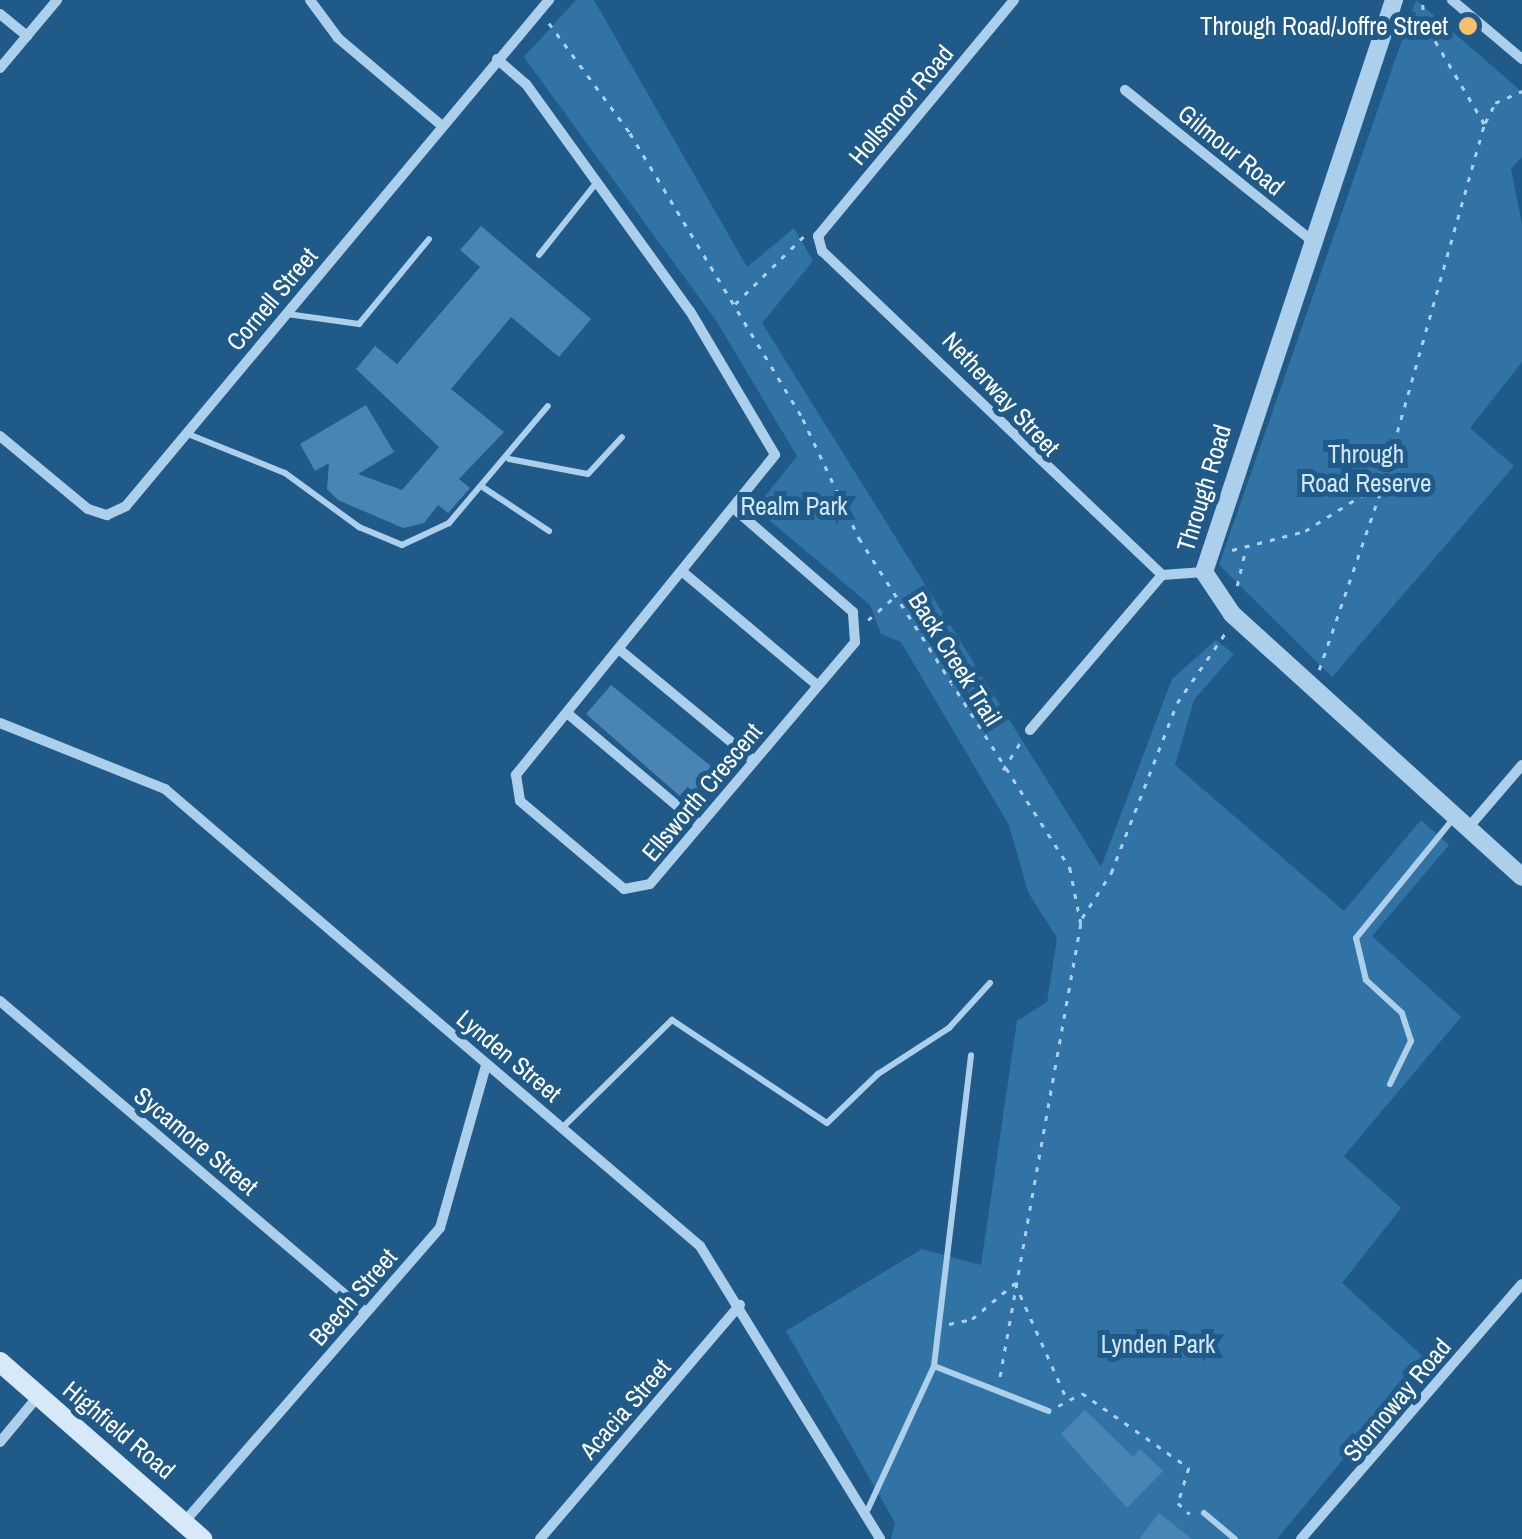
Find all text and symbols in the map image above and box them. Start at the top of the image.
place label: Through Road/Joffre Street [1200,11,1448,41]
marker: Through Road/Joffre Street [1457,15,1479,37]
street label: Hollsmoor Road [842,39,960,171]
street label: Gilmour Road [1172,98,1290,202]
street label: Cornell Street [220,241,324,357]
street label: Netherway Street [936,326,1066,462]
street label: Through Road [1170,421,1238,555]
park label: Through Road Reserve [1300,440,1432,499]
park label: Realm Park [740,491,848,521]
street label: Back Creek Trail [902,587,1008,731]
street label: Ellsworth Crescent [636,717,768,867]
street label: Lynden Street [451,1004,567,1108]
street label: Sycamore Street [128,1080,264,1202]
street label: Beech Street [303,1242,403,1352]
park label: Lynden Park [1101,1329,1215,1359]
street label: Stornoway Road [1337,1332,1457,1468]
street label: Acacia Street [573,1353,677,1465]
street label: Highfield Road [57,1375,181,1485]

